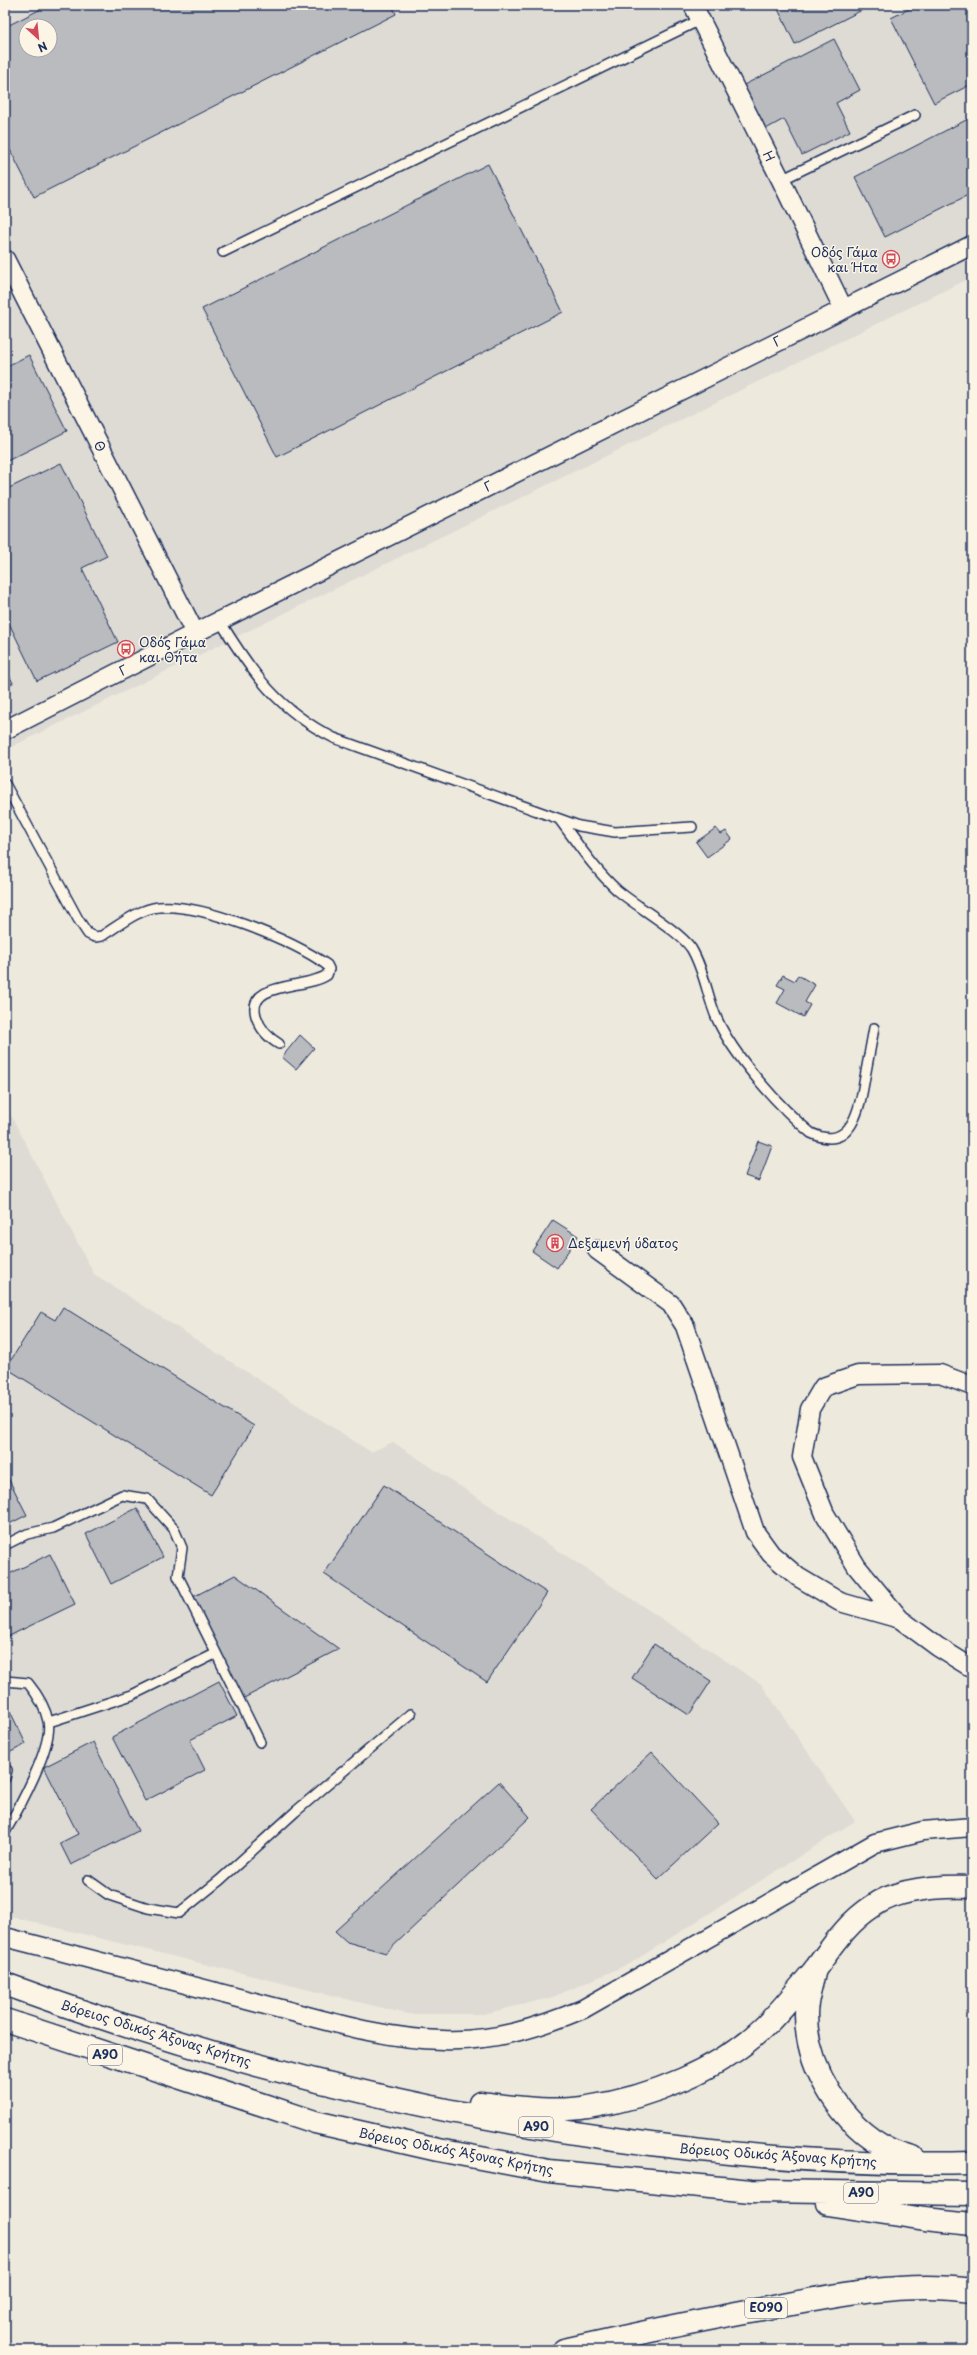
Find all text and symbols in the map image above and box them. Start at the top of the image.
north arrow [18,18,58,58]
text: N [35,38,51,57]
street label: Η [759,147,780,165]
place label: Οδός Γάμα και Ήτα [811,242,879,276]
bus stop icon: Οδός Γάμα και Ήτα [881,249,901,269]
street label: Γ [769,330,785,351]
street label: Θ [90,437,111,455]
street label: Γ [480,475,496,496]
place label: Οδός Γάμα και Θήτα [139,632,207,666]
bus stop icon: Οδός Γάμα και Θήτα [116,639,136,659]
street label: Γ [115,659,131,680]
building icon: Δεξαμενή ύδατος [545,1233,565,1253]
place label: Δεξαμενή ύδατος [568,1233,679,1252]
street label: Βόρειος Οδικός Άξονας Κρήτης [59,1994,254,2071]
road number: Α90 [88,2045,122,2065]
road number: Α90 [519,2117,553,2137]
street label: Βόρειος Οδικός Άξονας Κρήτης [357,2122,556,2179]
street label: Βόρειος Οδικός Άξονας Κρήτης [678,2138,878,2171]
road number: Α90 [844,2183,878,2203]
road number: ΕΟ90 [745,2298,787,2318]

